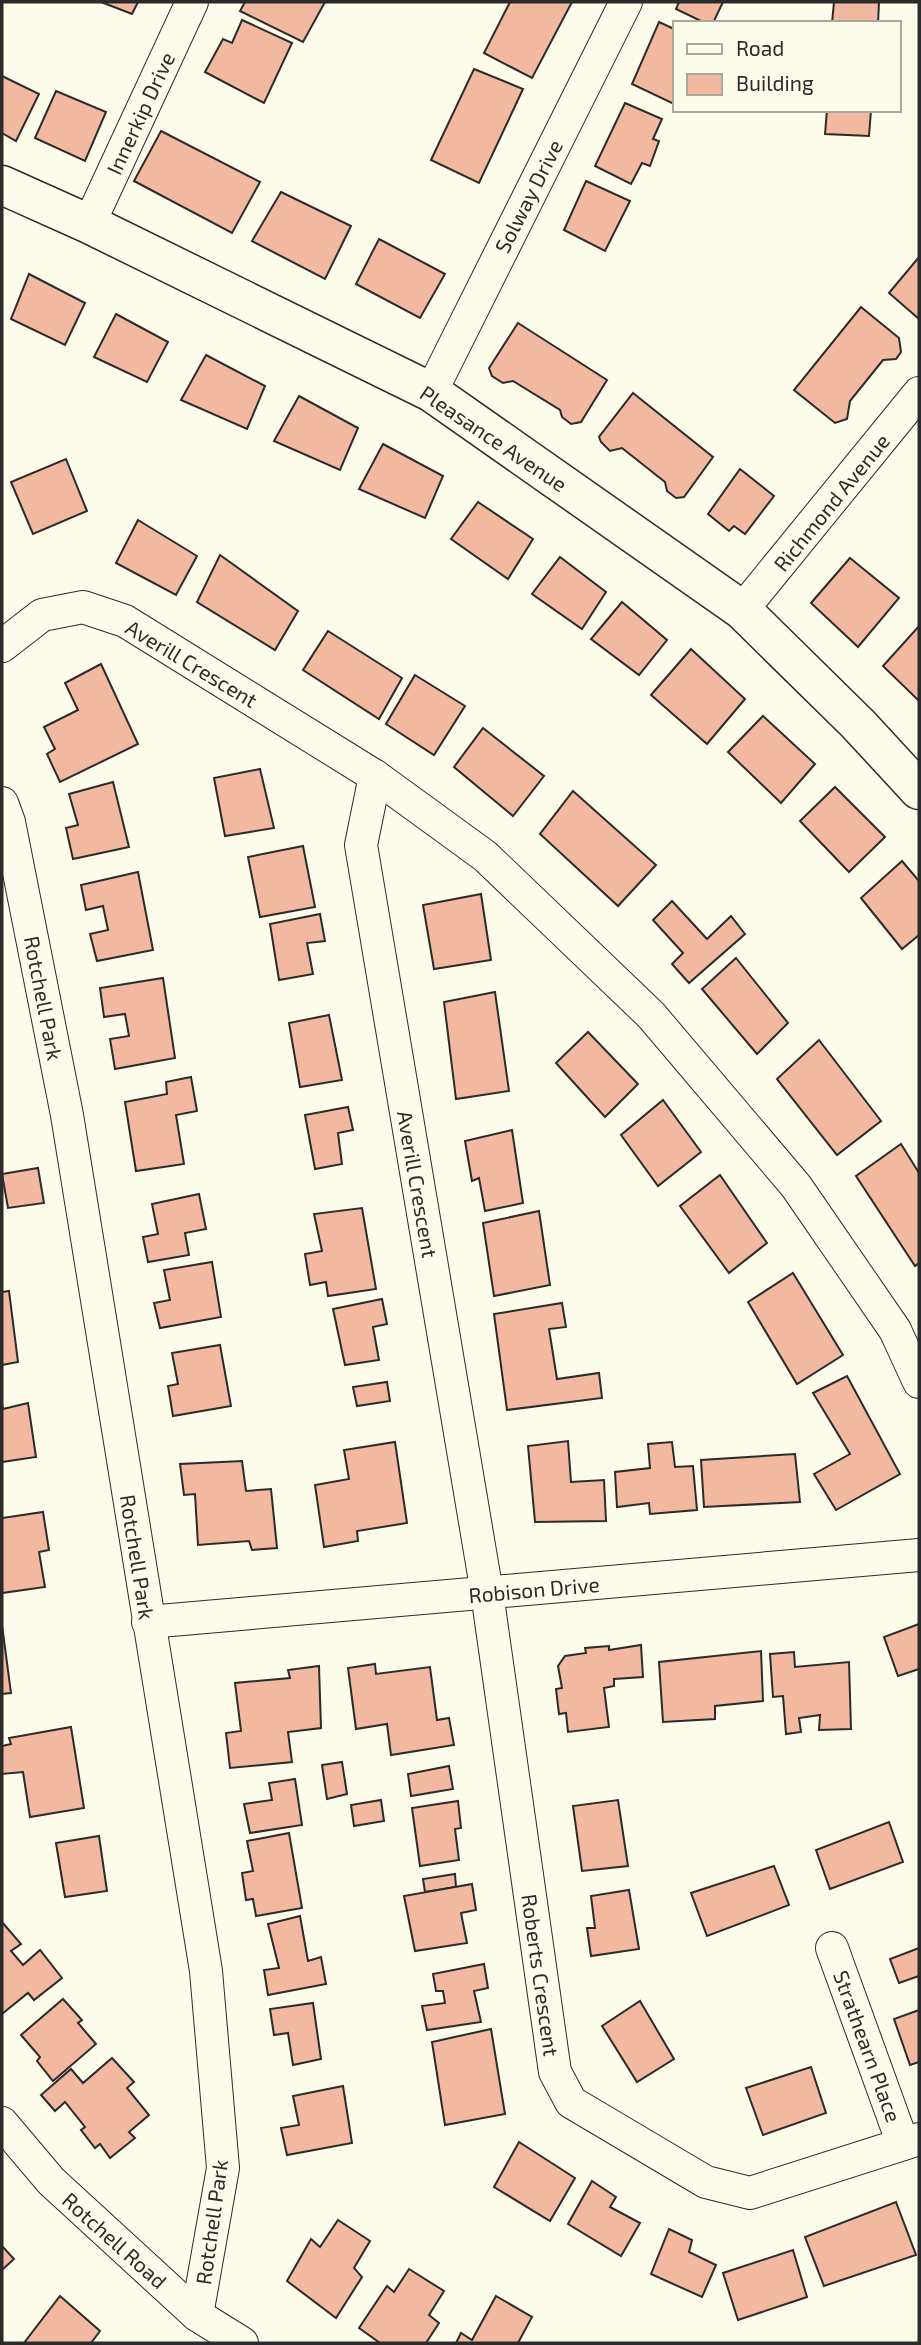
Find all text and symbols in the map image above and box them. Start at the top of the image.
legend [673,21,900,112]
text: Road [736,35,784,60]
street label: Innerkip Drive [101,48,179,178]
text: Building [736,70,814,95]
street label: Solway Drive [489,135,567,257]
street label: Pleasance Avenue [416,380,572,496]
street label: Richmond Avenue [768,428,894,576]
street label: Averill Crescent [122,614,262,712]
street label: Rotchell Park [20,934,68,1063]
street label: Averill Crescent [393,1109,443,1259]
street label: Rotchell Park [116,1493,160,1622]
street label: Robison Drive [468,1571,600,1607]
street label: Roberts Crescent [517,1892,565,2058]
street label: Strathearn Place [829,1967,907,2125]
street label: Rotchell Park [190,2158,232,2286]
street label: Rotchell Road [58,2187,172,2293]

